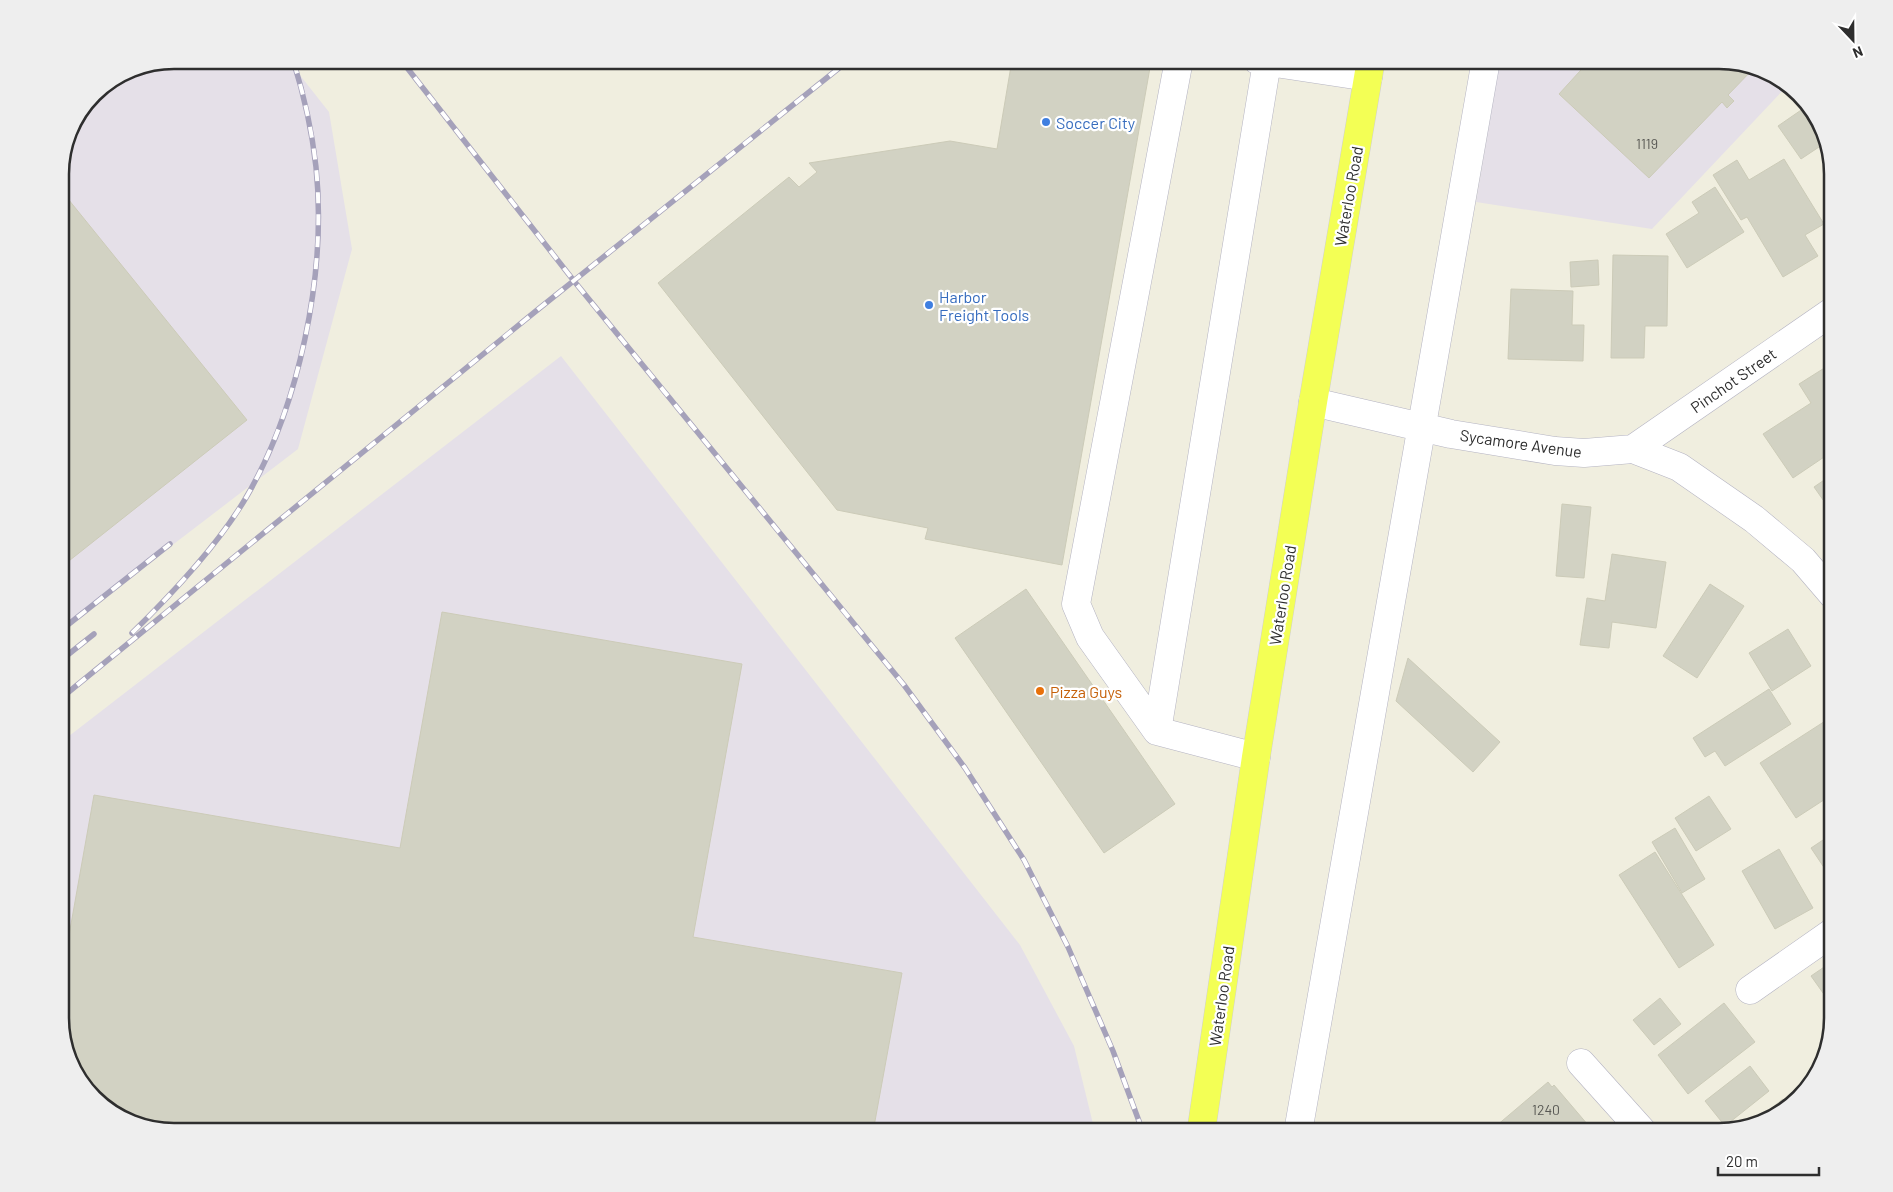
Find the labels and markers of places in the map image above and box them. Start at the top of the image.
place label: Soccer City [1056,113,1136,132]
marker: Soccer City [1040,116,1052,128]
place label: Harbor Freight Tools [939,287,1029,324]
marker: Harbor Freight Tools [923,299,935,311]
place label: Pizza Guys [1050,682,1122,701]
marker: Pizza Guys [1034,685,1046,697]

